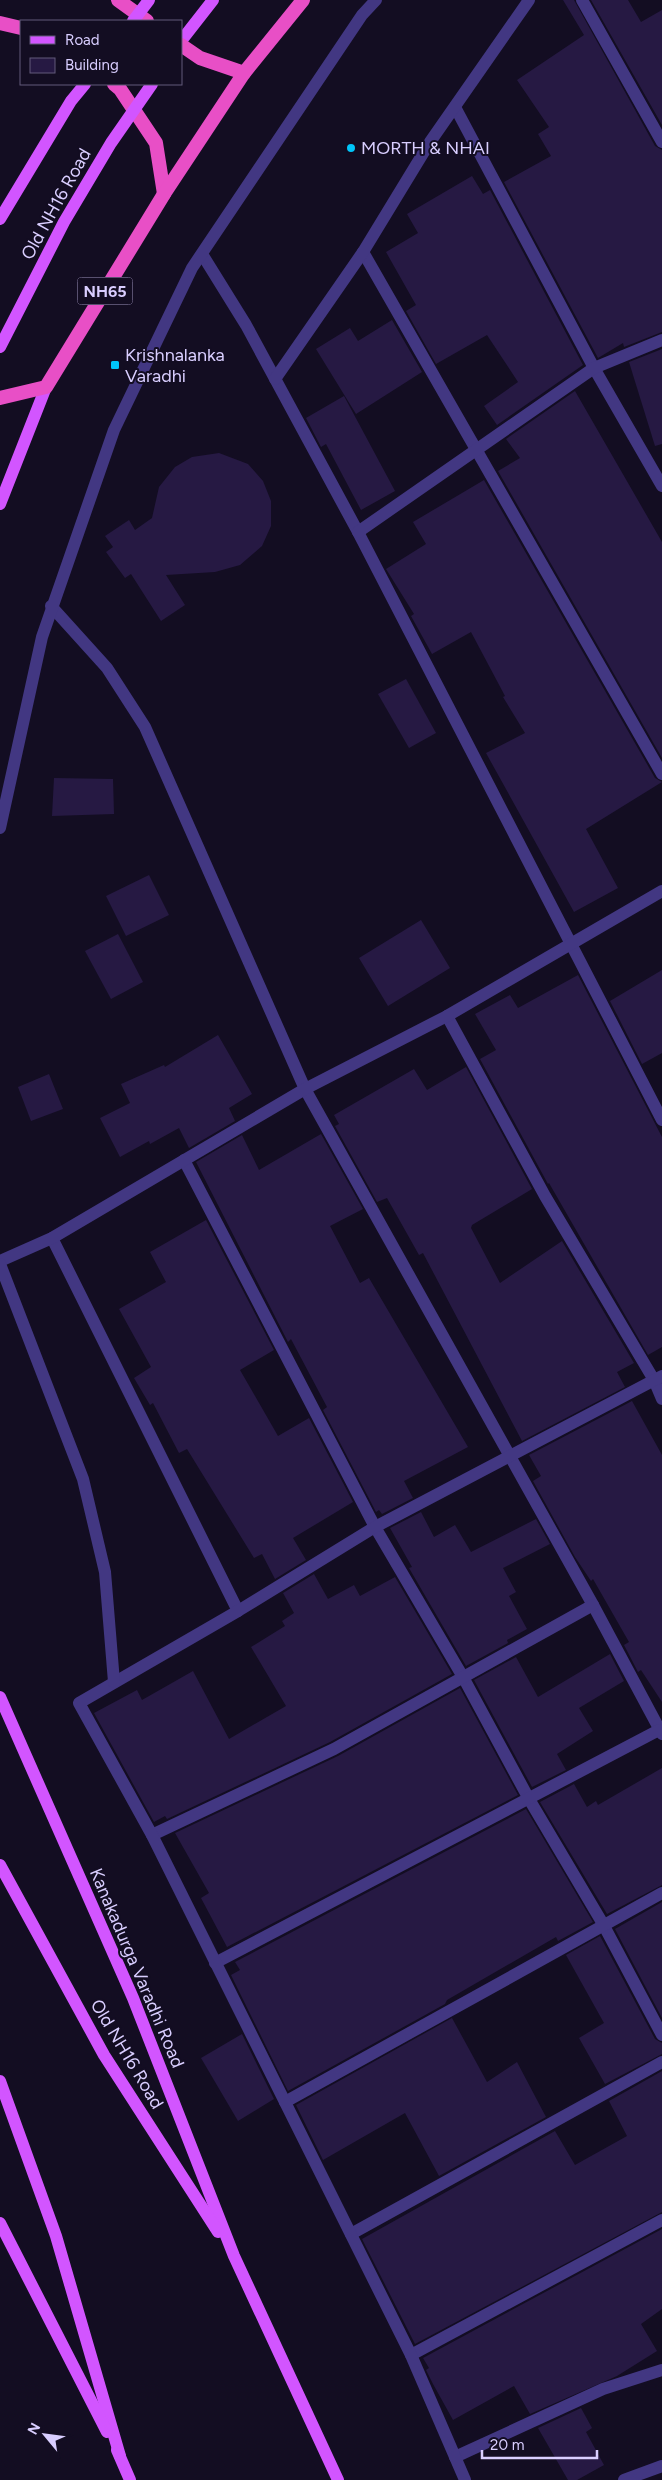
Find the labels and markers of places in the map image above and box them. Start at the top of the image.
place label: MORTH & NHAI [361,137,490,159]
marker: MORTH & NHAI [345,142,357,154]
place label: Krishnalanka Varadhi [125,344,225,387]
marker: Krishnalanka Varadhi [109,359,121,371]

